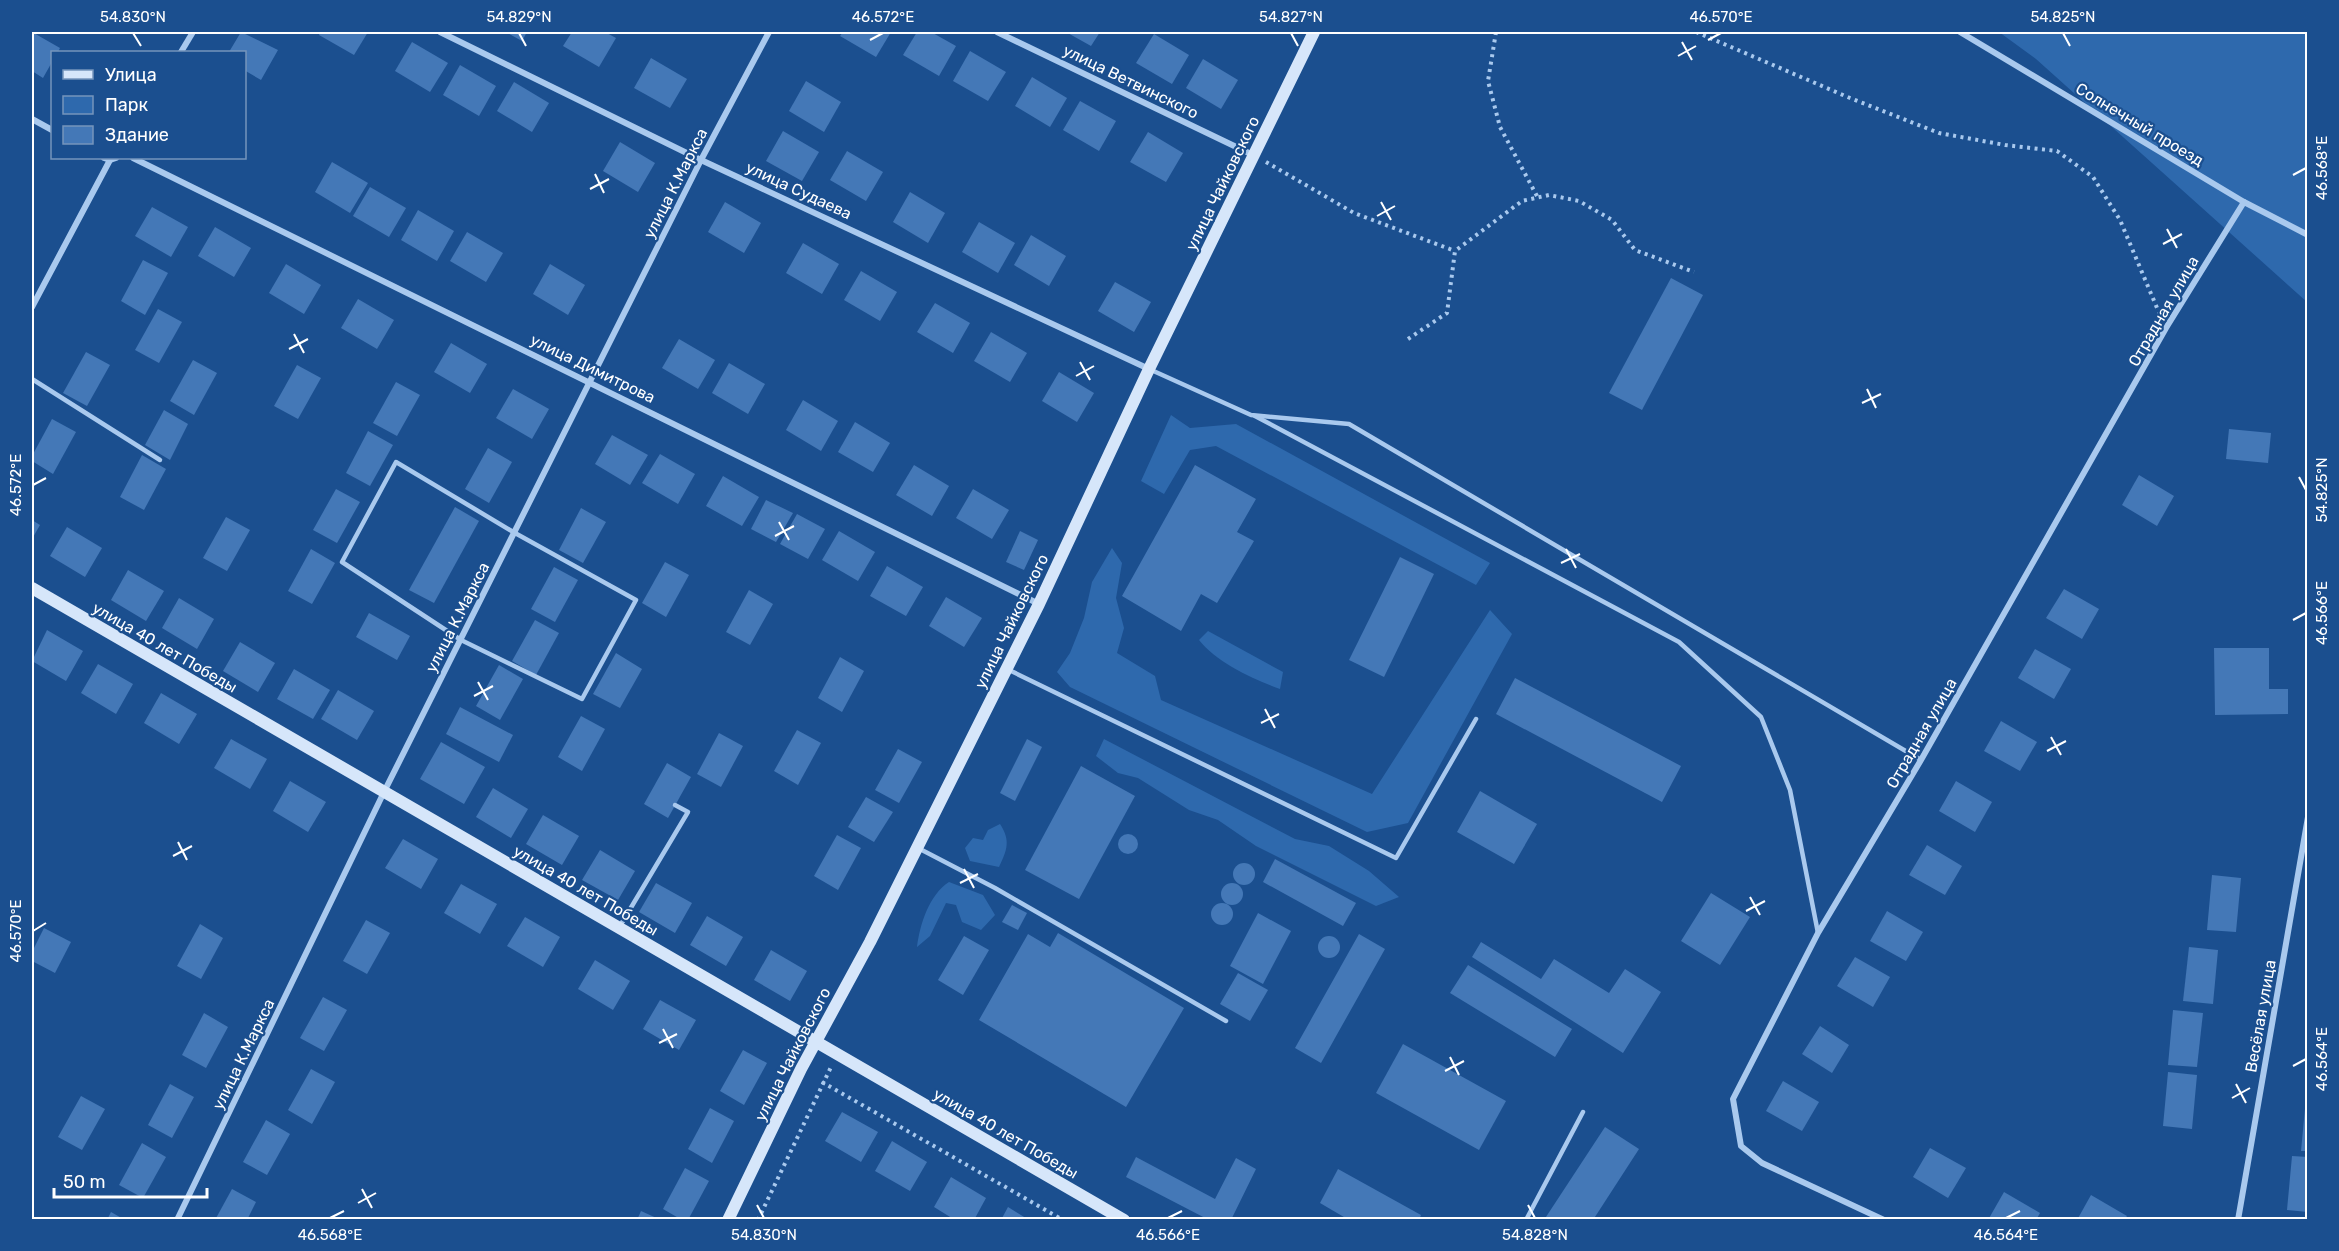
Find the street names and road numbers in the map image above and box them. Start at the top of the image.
street label: улица Ветвинского [1060,40,1202,123]
street label: Солнечный проезд [2072,79,2208,170]
street label: улица Чайковского [1182,113,1263,254]
street label: улица К.Маркса [640,125,711,241]
street label: улица Судаева [743,158,855,223]
street label: Отрадная улица [2124,253,2203,370]
street label: улица Димитрова [527,330,658,407]
street label: улица Чайковского [971,551,1052,692]
street label: улица К.Маркса [422,559,493,675]
street label: улица 40 лет Победы [89,598,241,697]
street label: Отрадная улица [1882,675,1961,792]
street label: улица 40 лет Победы [510,841,662,940]
street label: Весёлая улица [2241,958,2280,1074]
street label: улица Чайковского [751,984,834,1124]
street label: улица К.Маркса [208,996,279,1113]
street label: улица 40 лет Победы [930,1084,1082,1183]

